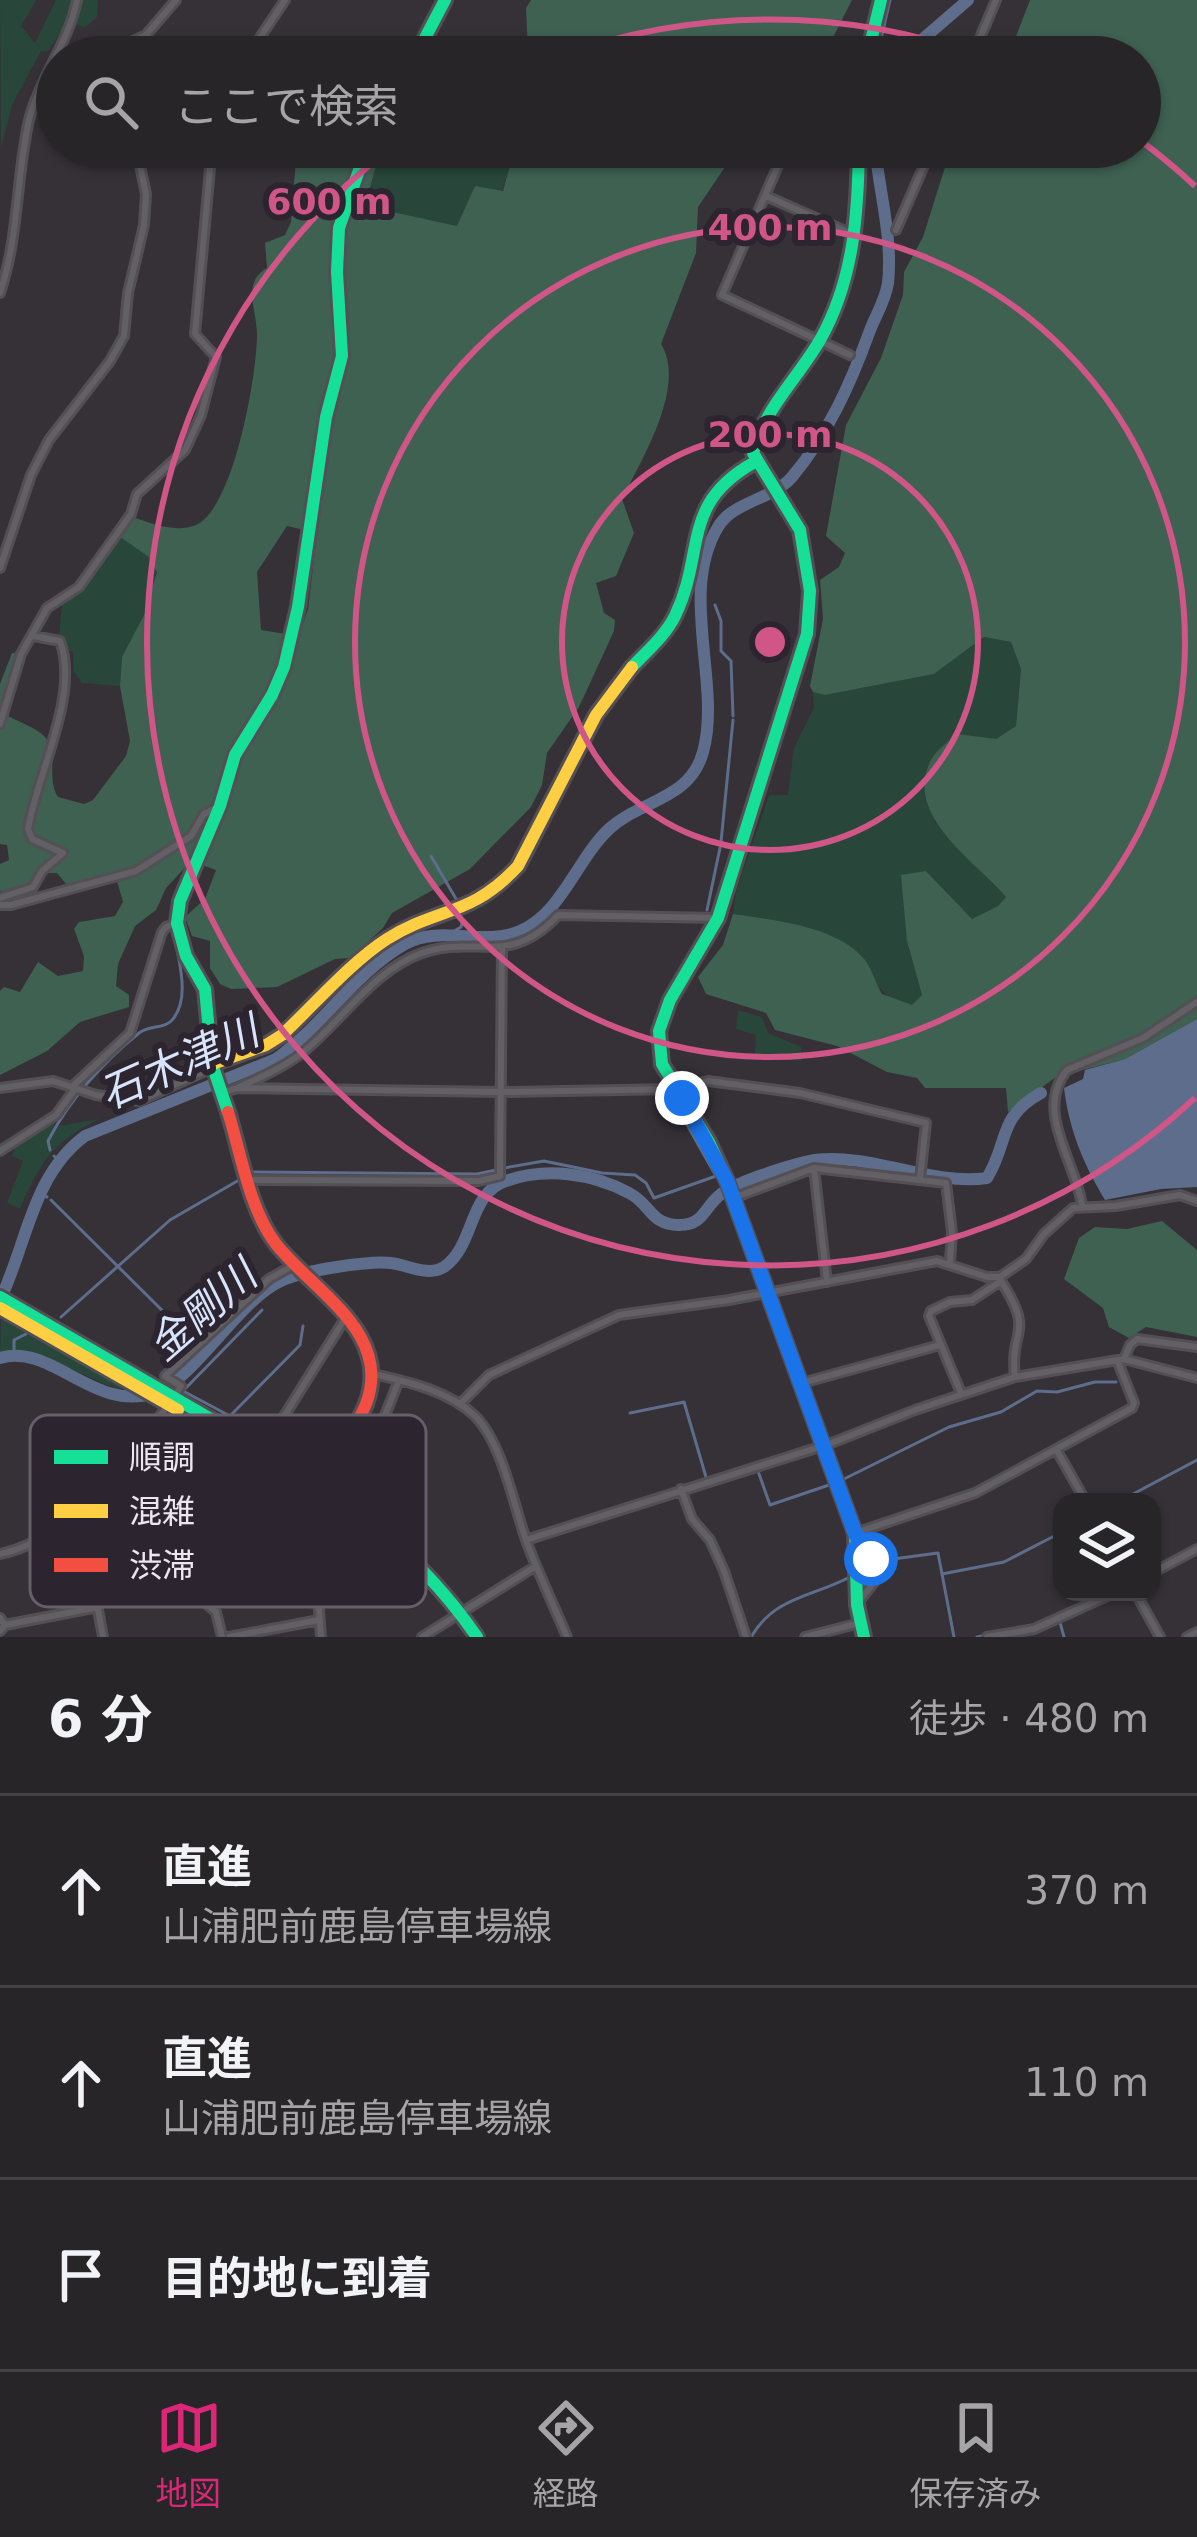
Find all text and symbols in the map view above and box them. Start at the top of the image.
search box [36,36,1161,168]
icon: search [78,69,144,135]
text: ここで検索 [174,80,399,133]
text: 600 m [266,181,392,222]
text: 400 m [707,207,833,248]
text: 200 m [707,414,833,455]
centre of rings [749,621,791,663]
water label: 石木津川 [92,1004,270,1119]
route end [655,1071,709,1125]
water label: 金剛川 [139,1248,269,1370]
legend [30,1415,426,1607]
text: 順調 [129,1438,195,1477]
text: 混雑 [129,1492,195,1531]
map controls [1053,1493,1161,1601]
button: layers [1053,1493,1161,1601]
route start [844,1532,898,1586]
text: 渋滞 [129,1546,195,1585]
text: 6 分 [48,1690,152,1749]
text: 徒歩 · 480 m [909,1696,1149,1741]
text: 直進 [162,1840,252,1893]
icon: ahead [48,1858,114,1924]
text: 370 m [1024,1868,1149,1913]
text: 山浦肥前鹿島停車場線 [162,1904,552,1949]
text: 直進 [162,2032,252,2085]
icon: ahead [48,2050,114,2116]
text: 110 m [1024,2060,1149,2105]
text: 山浦肥前鹿島停車場線 [162,2096,552,2141]
icon: arrive [48,2242,114,2308]
text: 目的地に到着 [162,2252,432,2305]
tab: 地図 [156,2395,222,2515]
tab: 経路 [533,2395,599,2515]
tab: 保存済み [910,2395,1042,2515]

